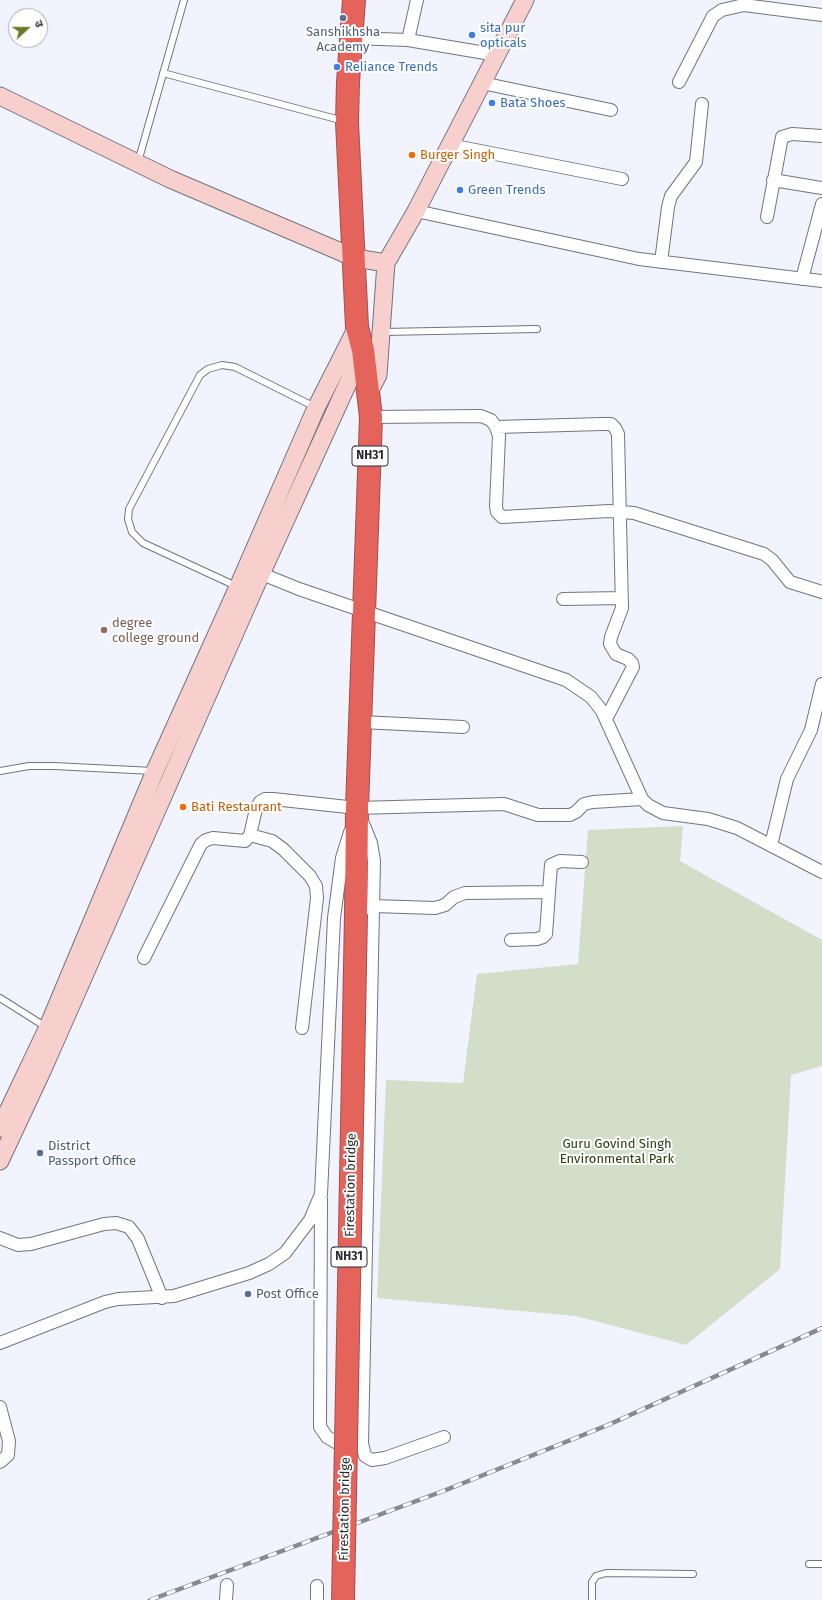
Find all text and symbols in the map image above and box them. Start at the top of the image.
north arrow [8,8,48,48]
marker: Sanshikhsha Academy [338,13,348,23]
text: उ [32,19,46,29]
place label: sita pur opticals [480,20,527,51]
place label: Sanshikhsha Academy [306,24,380,55]
marker: sita pur opticals [467,30,477,40]
place label: Reliance Trends [345,59,438,75]
marker: Reliance Trends [332,62,342,72]
place label: Bata Shoes [500,95,566,111]
marker: Bata Shoes [487,98,497,108]
place label: Burger Singh [420,147,495,163]
marker: Burger Singh [407,150,417,160]
place label: Green Trends [468,182,546,198]
marker: Green Trends [455,185,465,195]
road number: NH31 [352,446,388,466]
place label: degree college ground [112,615,199,646]
marker: degree college ground [99,625,109,635]
place label: Bati Restaurant [191,799,282,815]
marker: Bati Restaurant [178,802,188,812]
street label: Firestation bridge [342,1133,360,1237]
park label: Guru Govind Singh Environmental Park [560,1136,674,1167]
place label: District Passport Office [48,1138,136,1169]
marker: District Passport Office [35,1148,45,1158]
road number: NH31 [331,1247,367,1267]
place label: Post Office [256,1286,319,1302]
marker: Post Office [243,1289,253,1299]
street label: Firestation bridge [336,1457,354,1561]

